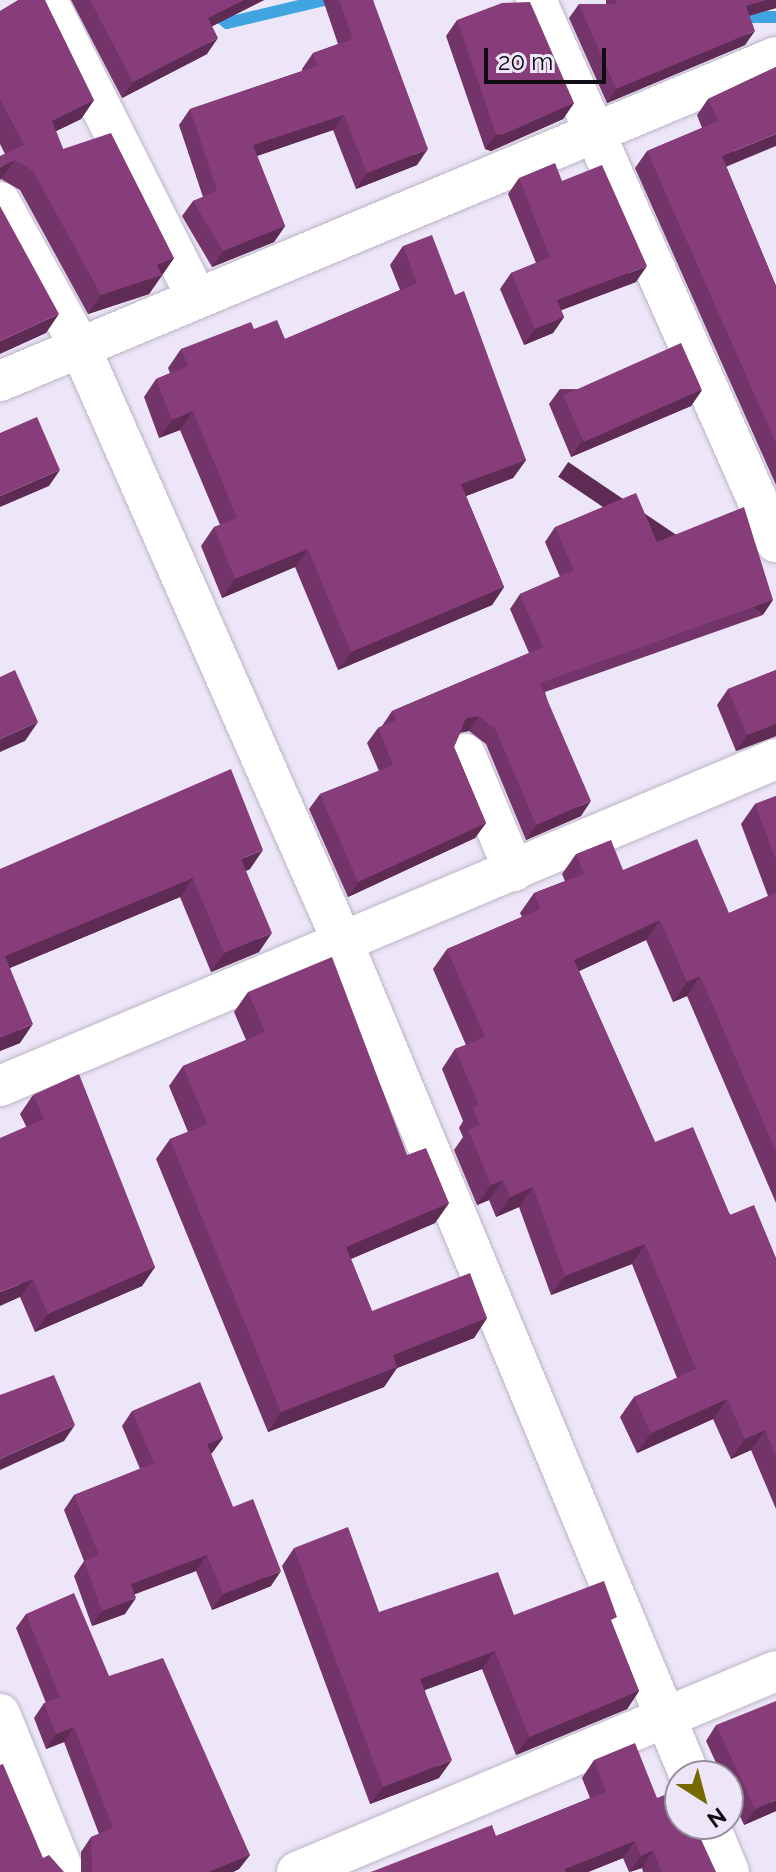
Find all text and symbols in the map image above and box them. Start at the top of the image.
scale bar [488,32,610,82]
text: 20 m [498,47,553,76]
north arrow [664,1760,744,1840]
text: N [703,1802,731,1833]

